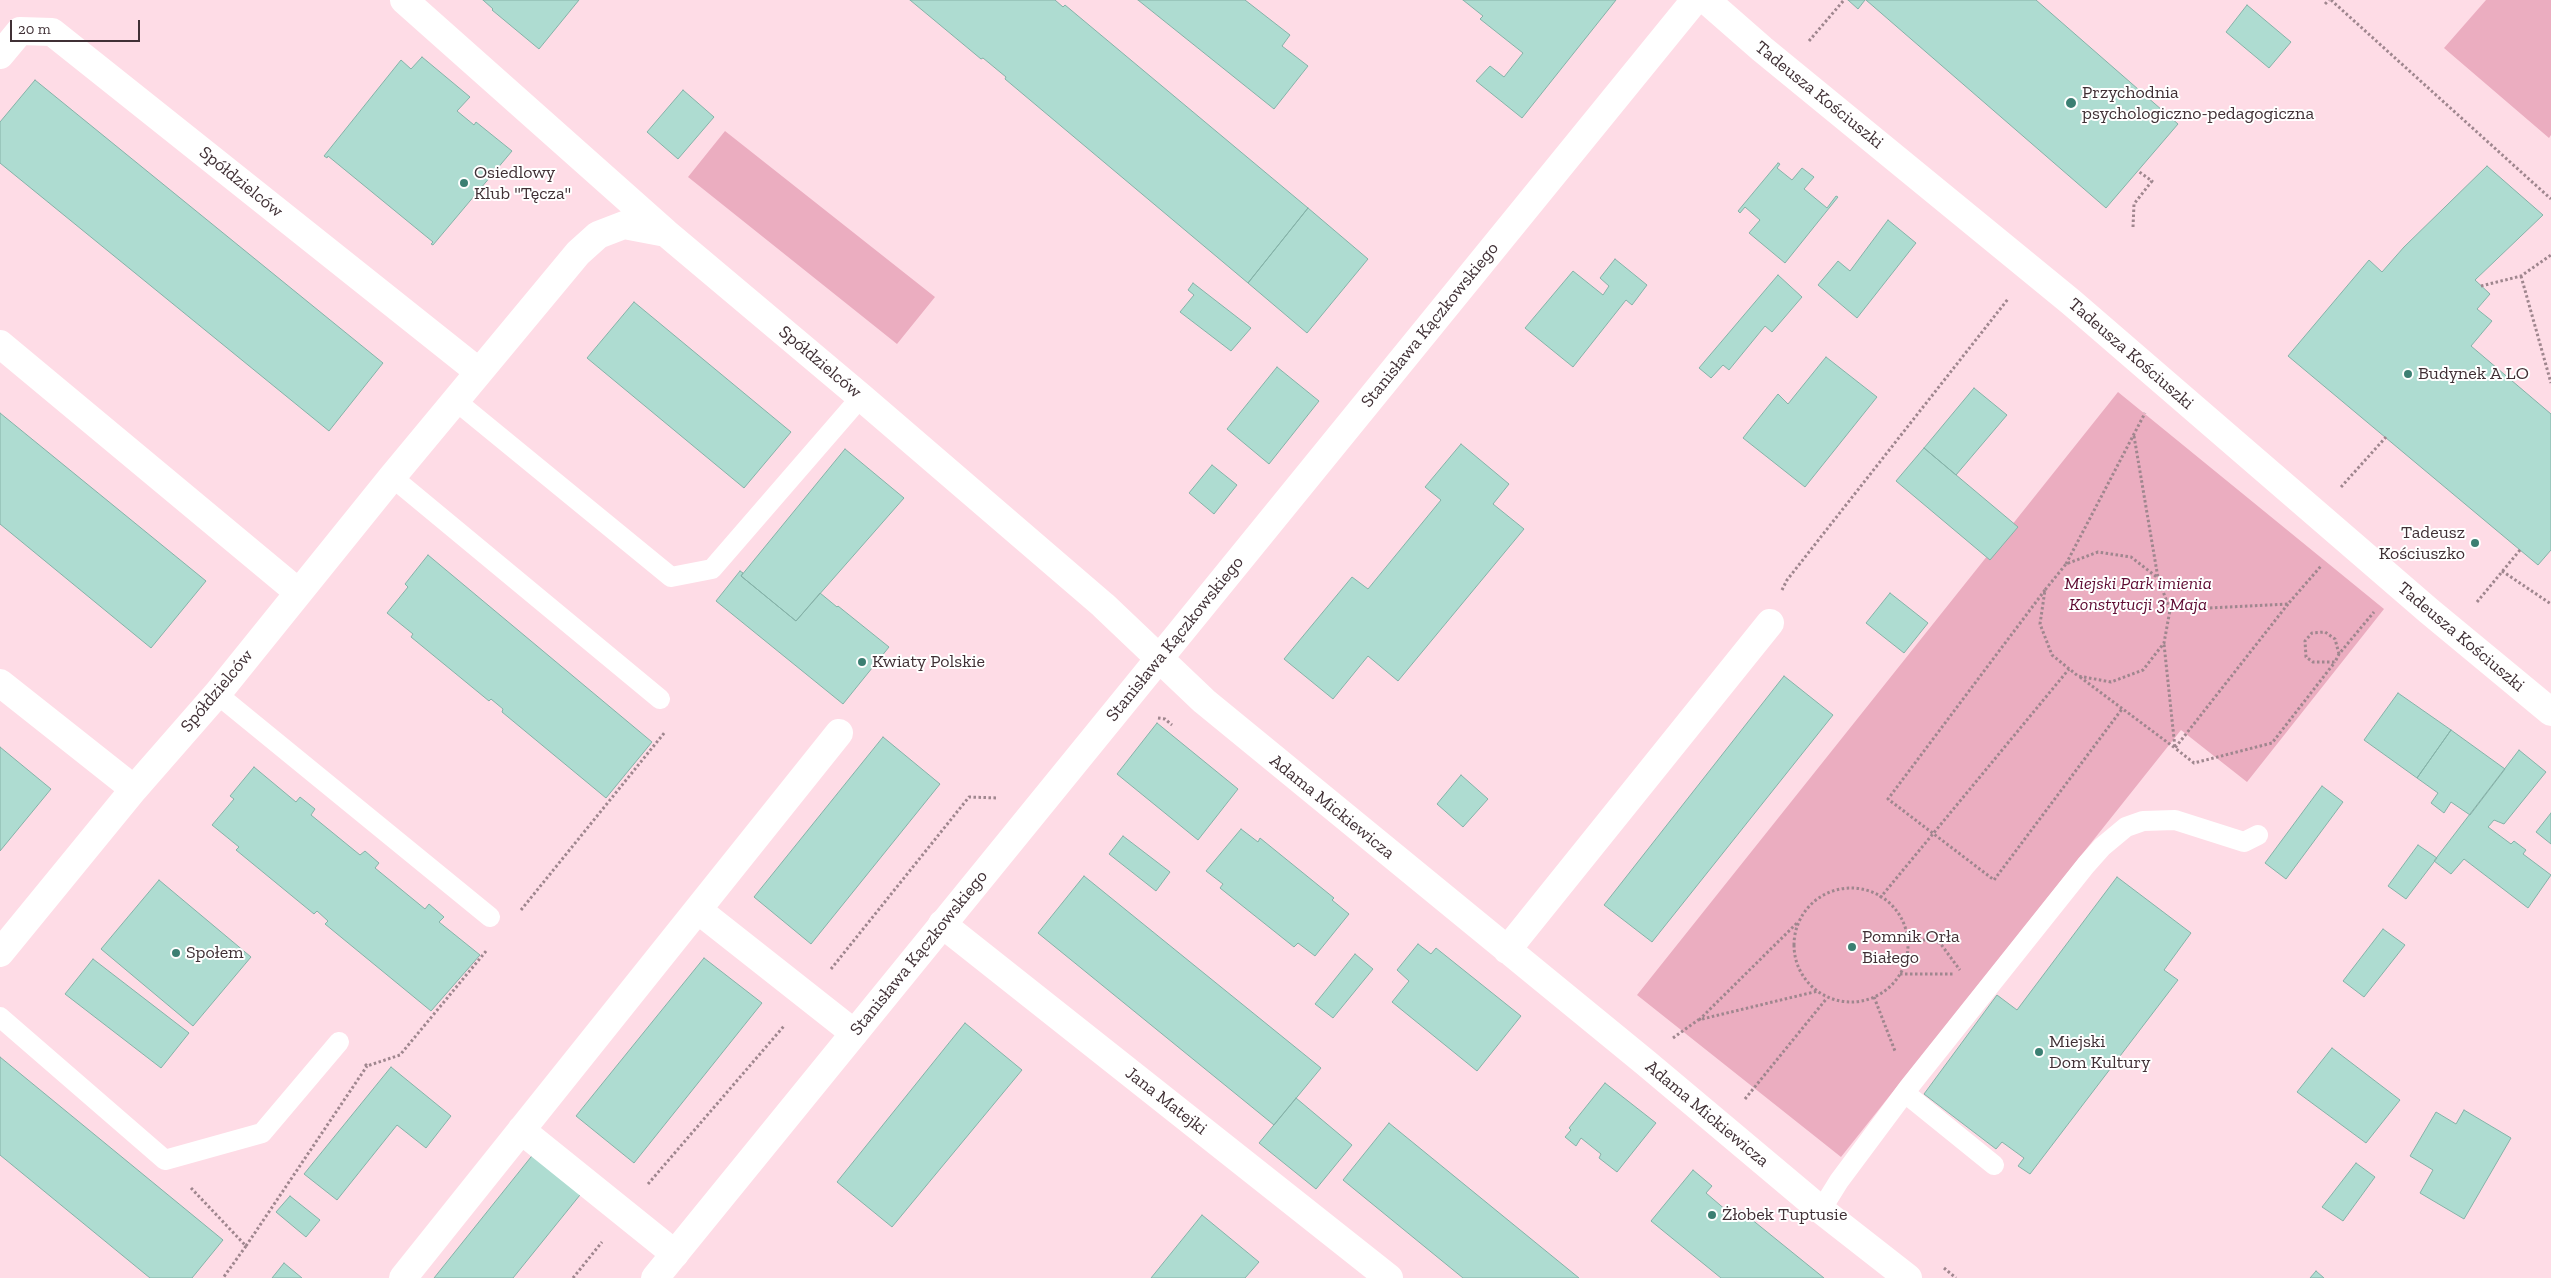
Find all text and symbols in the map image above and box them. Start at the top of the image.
scale bar [12,10,142,42]
text: 20 m [18,20,51,38]
street label: Tadeusza Kościuszki [1750,37,1888,153]
place label: Przychodnia psychologiczno-pedagogiczna [2082,82,2314,125]
marker: Przychodnia psychologiczno-pedagogiczna [2064,96,2078,110]
street label: Spółdzielców [195,142,287,222]
place label: Osiedlowy Klub "Tęcza" [474,162,571,204]
marker: Osiedlowy Klub "Tęcza" [458,177,470,189]
street label: Stanisława Kączkowskiego [1357,238,1503,412]
street label: Tadeusza Kościuszki [2064,294,2198,414]
street label: Spółdzielców [774,321,866,403]
place label: Budynek A LO [2418,363,2529,385]
marker: Budynek A LO [2402,368,2414,380]
place label: Tadeusz Kościuszko [2379,522,2465,564]
marker: Tadeusz Kościuszko [2469,537,2481,549]
street label: Stanisława Kączkowskiego [1102,552,1248,726]
park label: Miejski Park imienia Konstytucji 3 Maja [2064,573,2212,616]
street label: Tadeusza Kościuszki [2393,578,2529,696]
street label: Spółdzielców [176,645,258,737]
place label: Kwiaty Polskie [872,651,985,673]
marker: Kwiaty Polskie [856,656,868,668]
street label: Adama Mickiewicza [1265,750,1399,864]
street label: Stanisława Kączkowskiego [846,866,992,1040]
place label: Pomnik Orła Białego [1862,926,1960,969]
marker: Pomnik Orła Białego [1846,941,1858,953]
place label: Społem [186,942,244,964]
marker: Społem [170,947,182,959]
place label: Miejski Dom Kultury [2049,1031,2150,1074]
marker: Miejski Dom Kultury [2033,1046,2045,1058]
street label: Adama Mickiewicza [1641,1056,1773,1172]
street label: Jana Matejki [1121,1062,1211,1140]
place label: Żłobek Tuptusie [1722,1204,1847,1226]
marker: Żłobek Tuptusie [1706,1209,1718,1221]

